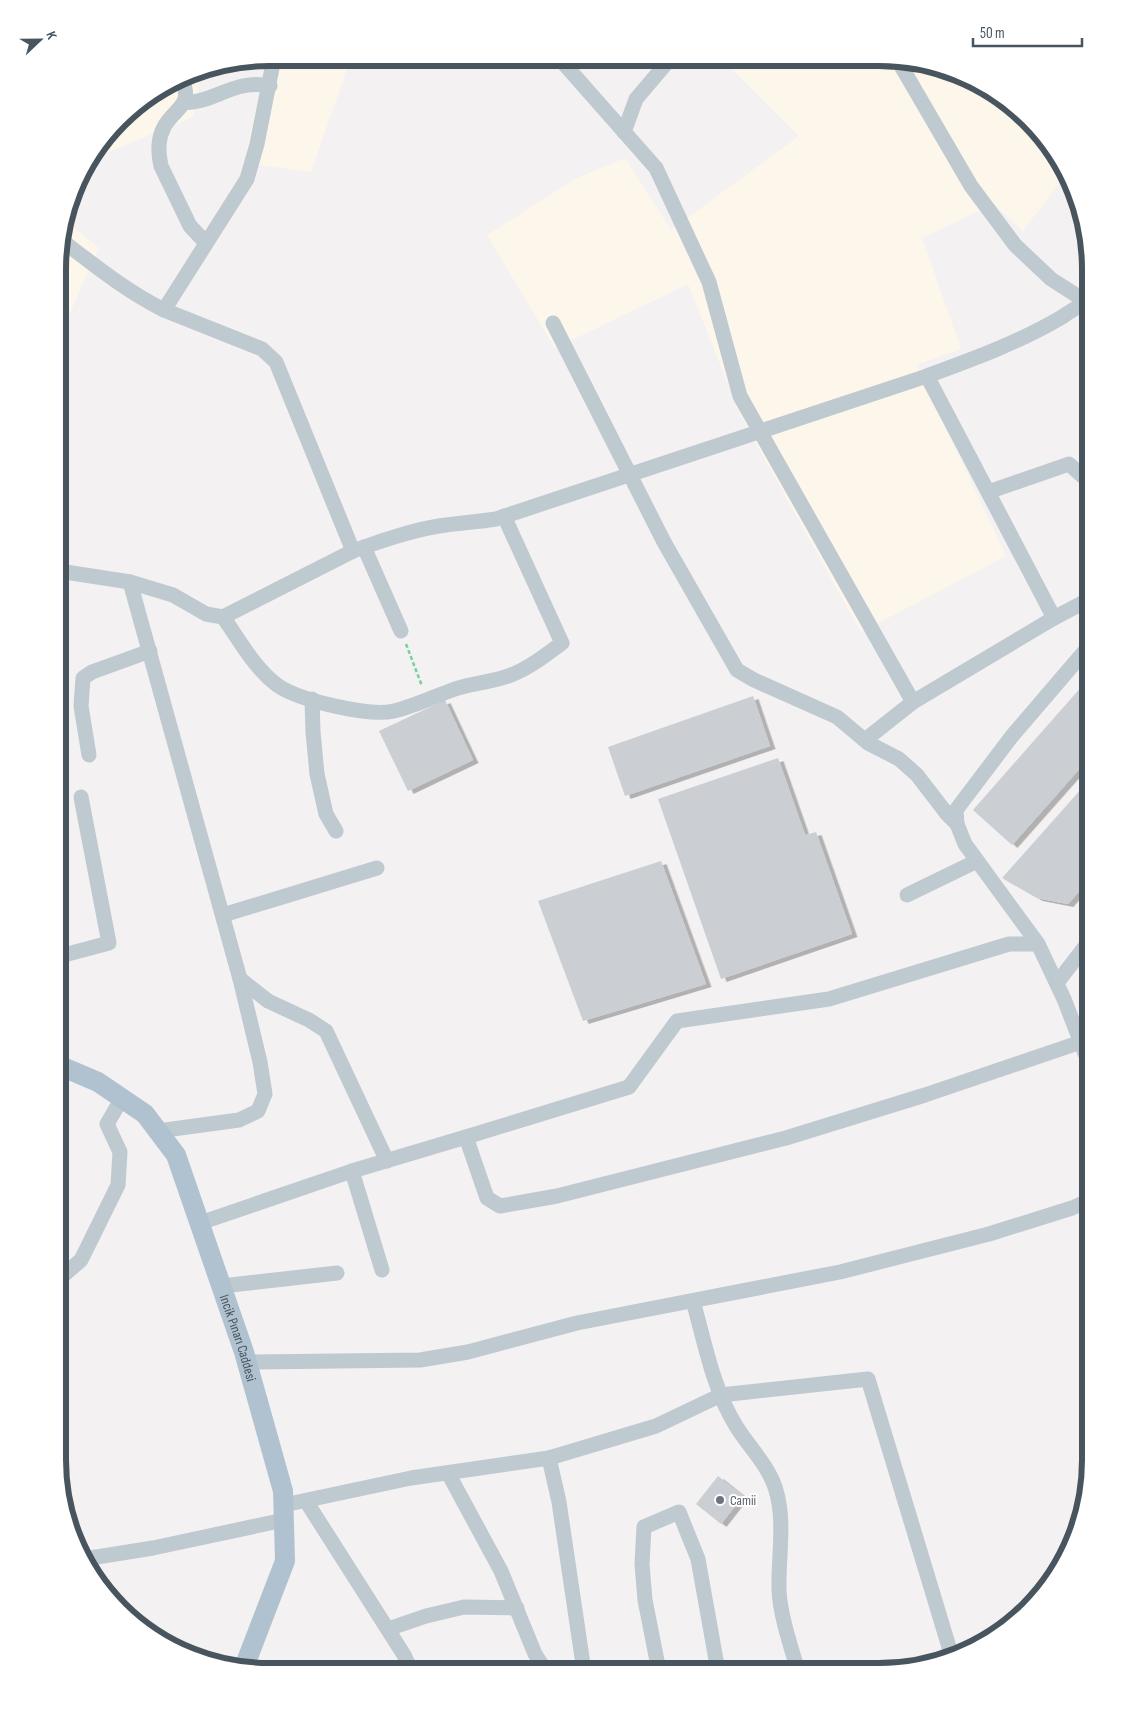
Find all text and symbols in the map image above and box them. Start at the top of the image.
north arrow [15,15,65,65]
scale bar [973,15,1082,47]
text: 50 m [980,24,1005,43]
text: K [42,29,61,42]
street label: Incik Pınarı Caddesi [216,1292,260,1383]
place label: Camii [730,1492,756,1509]
marker: Camii [714,1494,726,1506]

